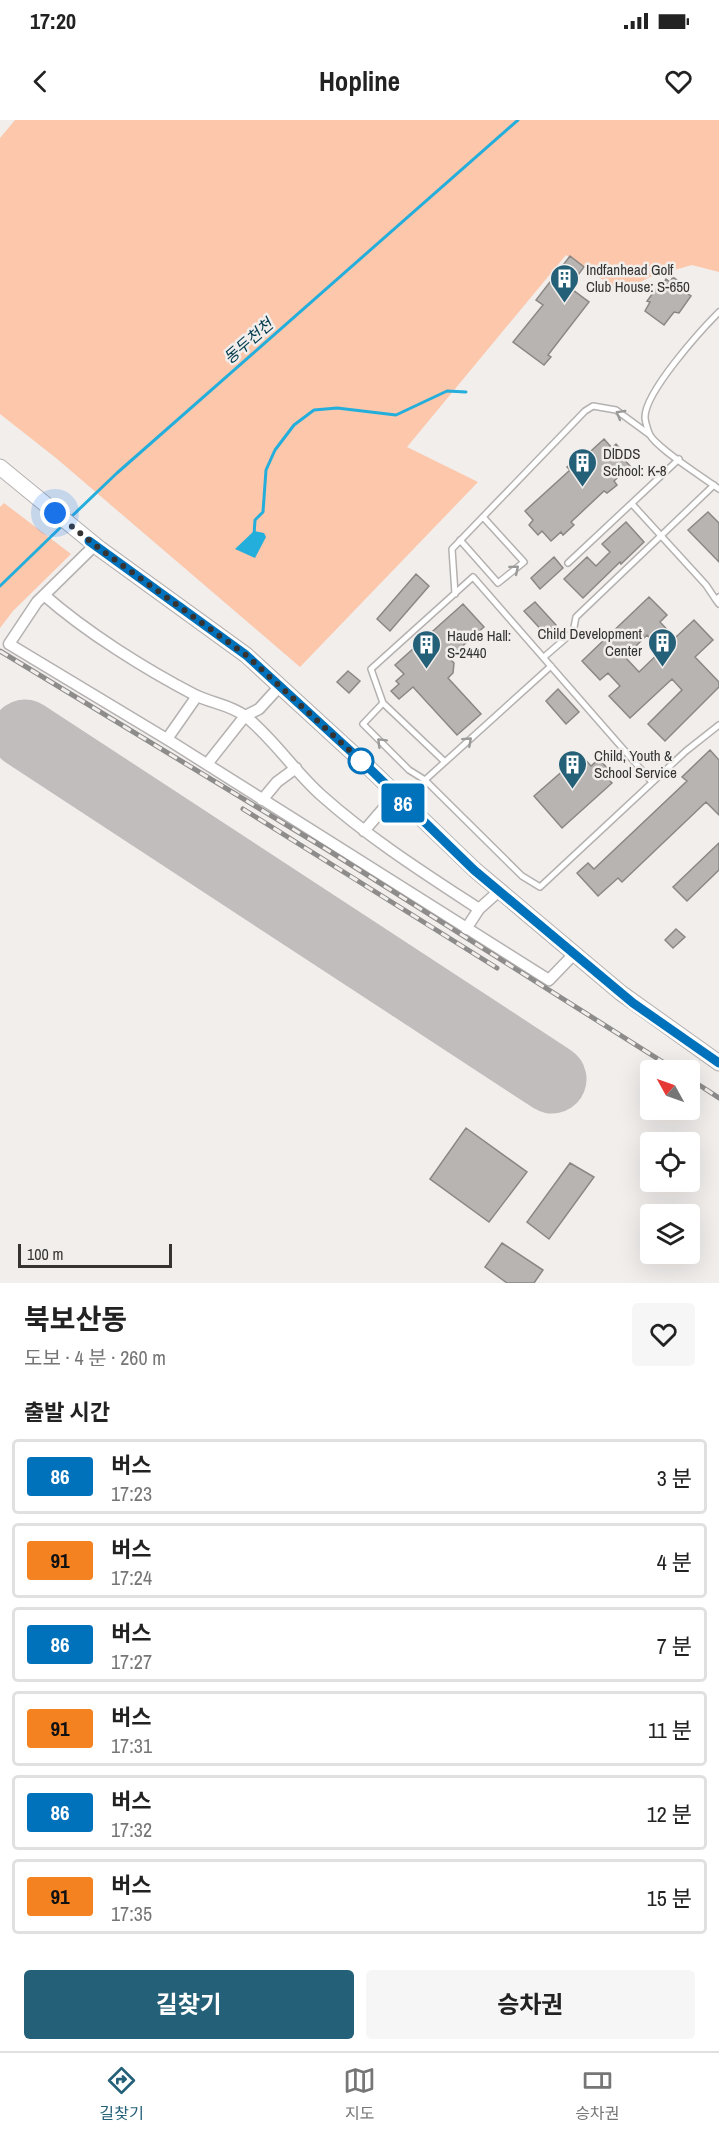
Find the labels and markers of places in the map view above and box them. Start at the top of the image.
place label: Indfanhead Golf Club House: S-650 [586,259,690,297]
building icon: Indfanhead Golf Club House: S-650 [549,262,581,304]
place label: DlDDS School: K-8 [603,443,667,481]
building icon: DlDDS School: K-8 [566,446,598,488]
place label: Child Development Center [537,623,643,661]
place label: Haude Hall: S-2440 [447,625,511,663]
building icon: Child Development Center [647,626,679,668]
building icon: Haude Hall: S-2440 [410,628,442,670]
place label: Child, Youth & School Service [594,745,677,783]
unlabelled marker [348,748,374,774]
building icon: Child, Youth & School Service [557,748,589,790]

